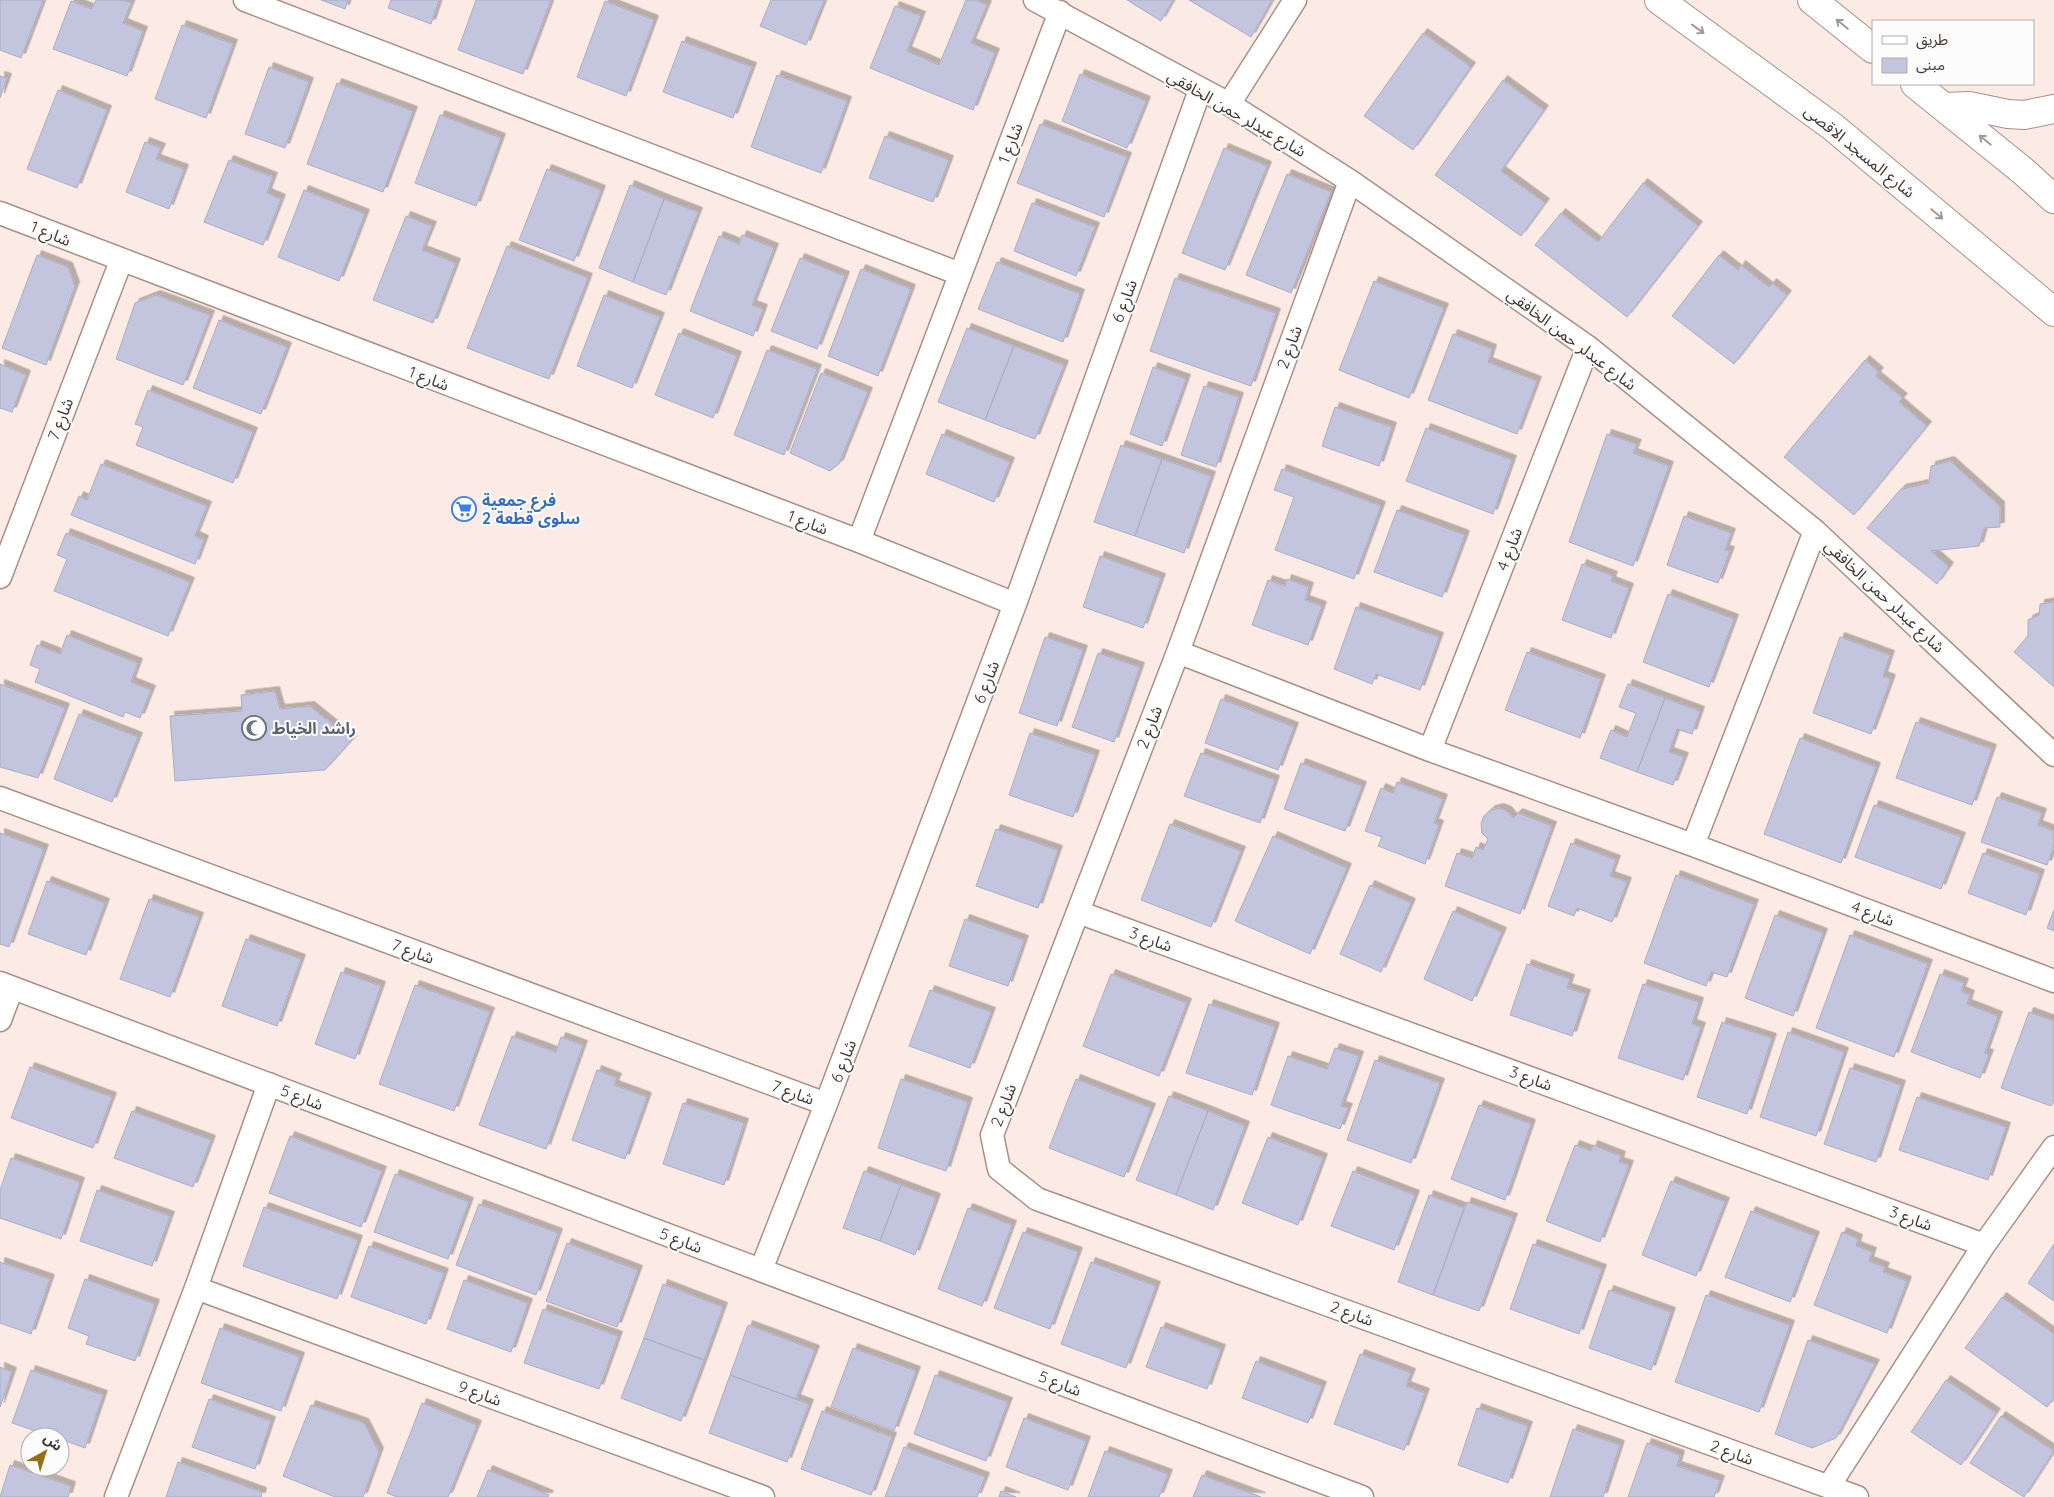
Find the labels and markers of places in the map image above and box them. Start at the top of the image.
place label: فرع جمعية سلوى قطعة 2 [482,490,580,528]
supermarket icon: فرع جمعية سلوى قطعة 2 [451,496,477,522]
mosque icon: راشد الخياط [241,715,267,741]
place label: راشد الخياط [272,718,356,738]

